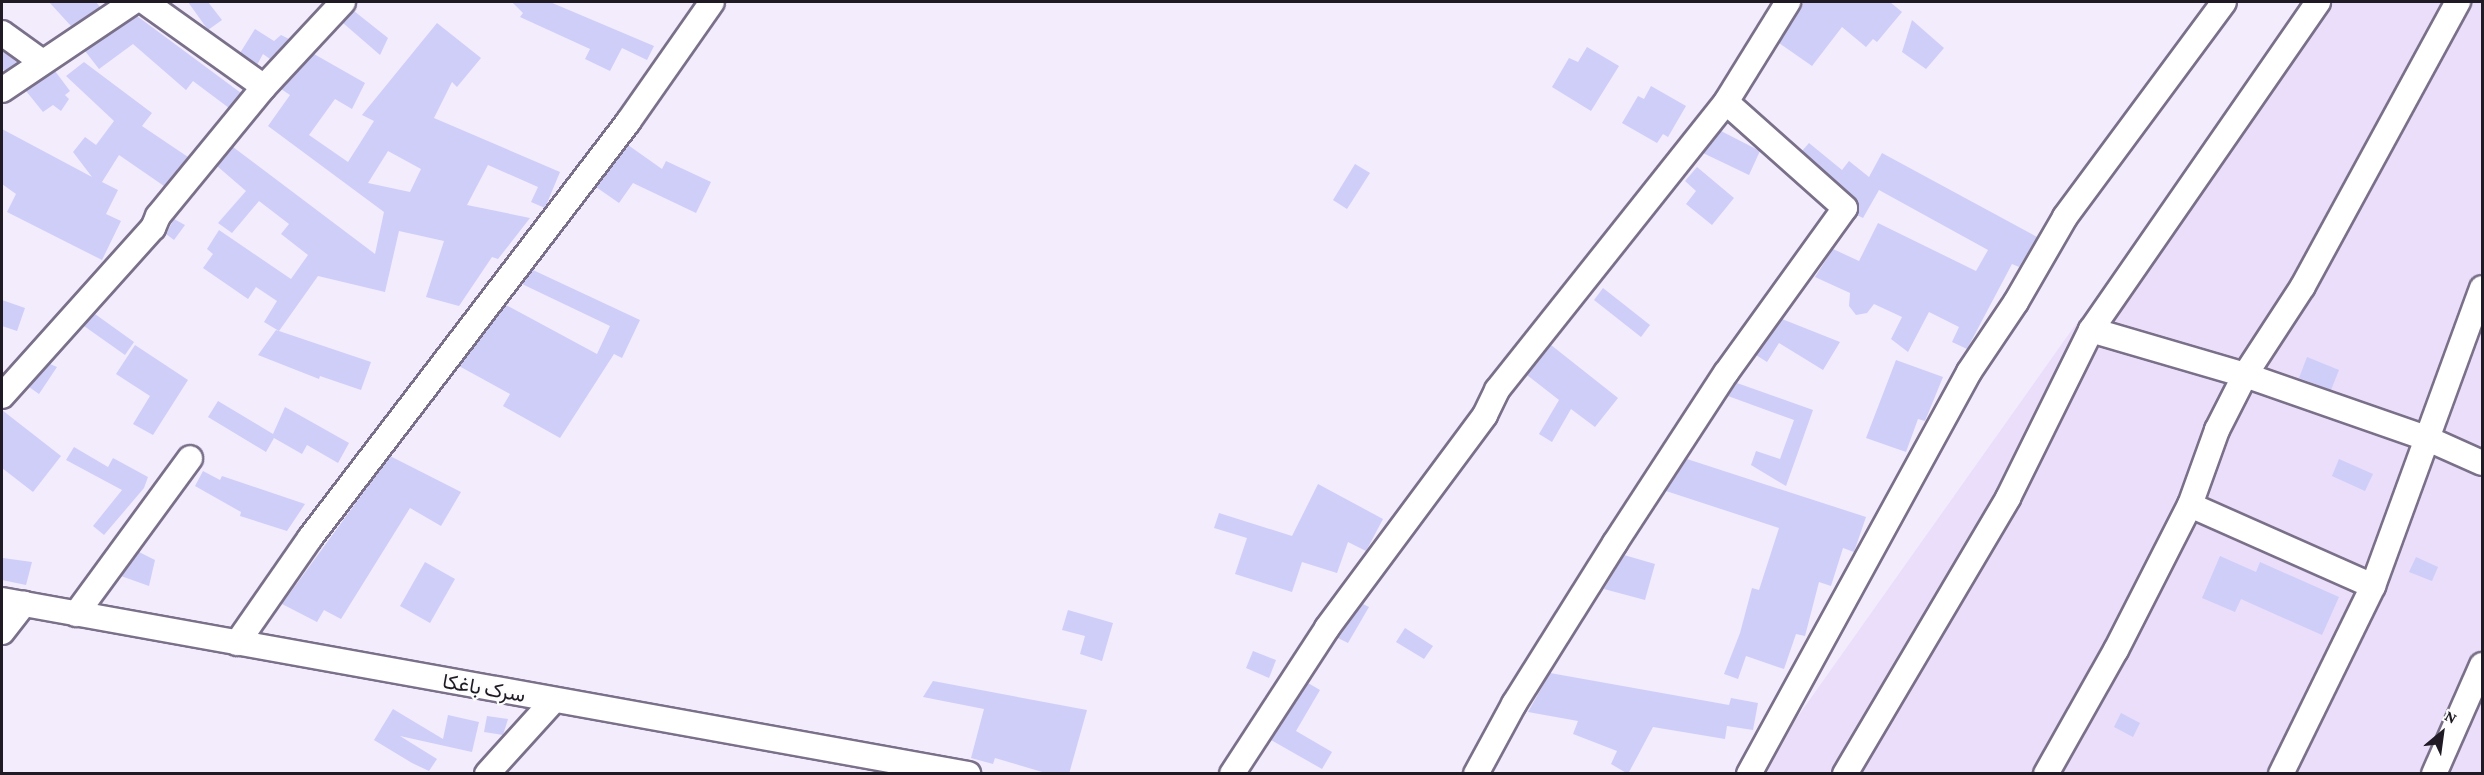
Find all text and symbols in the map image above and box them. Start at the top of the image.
street label: سرک باغکا [440,668,528,708]
north arrow [2412,703,2472,763]
text: N [2442,707,2460,727]

